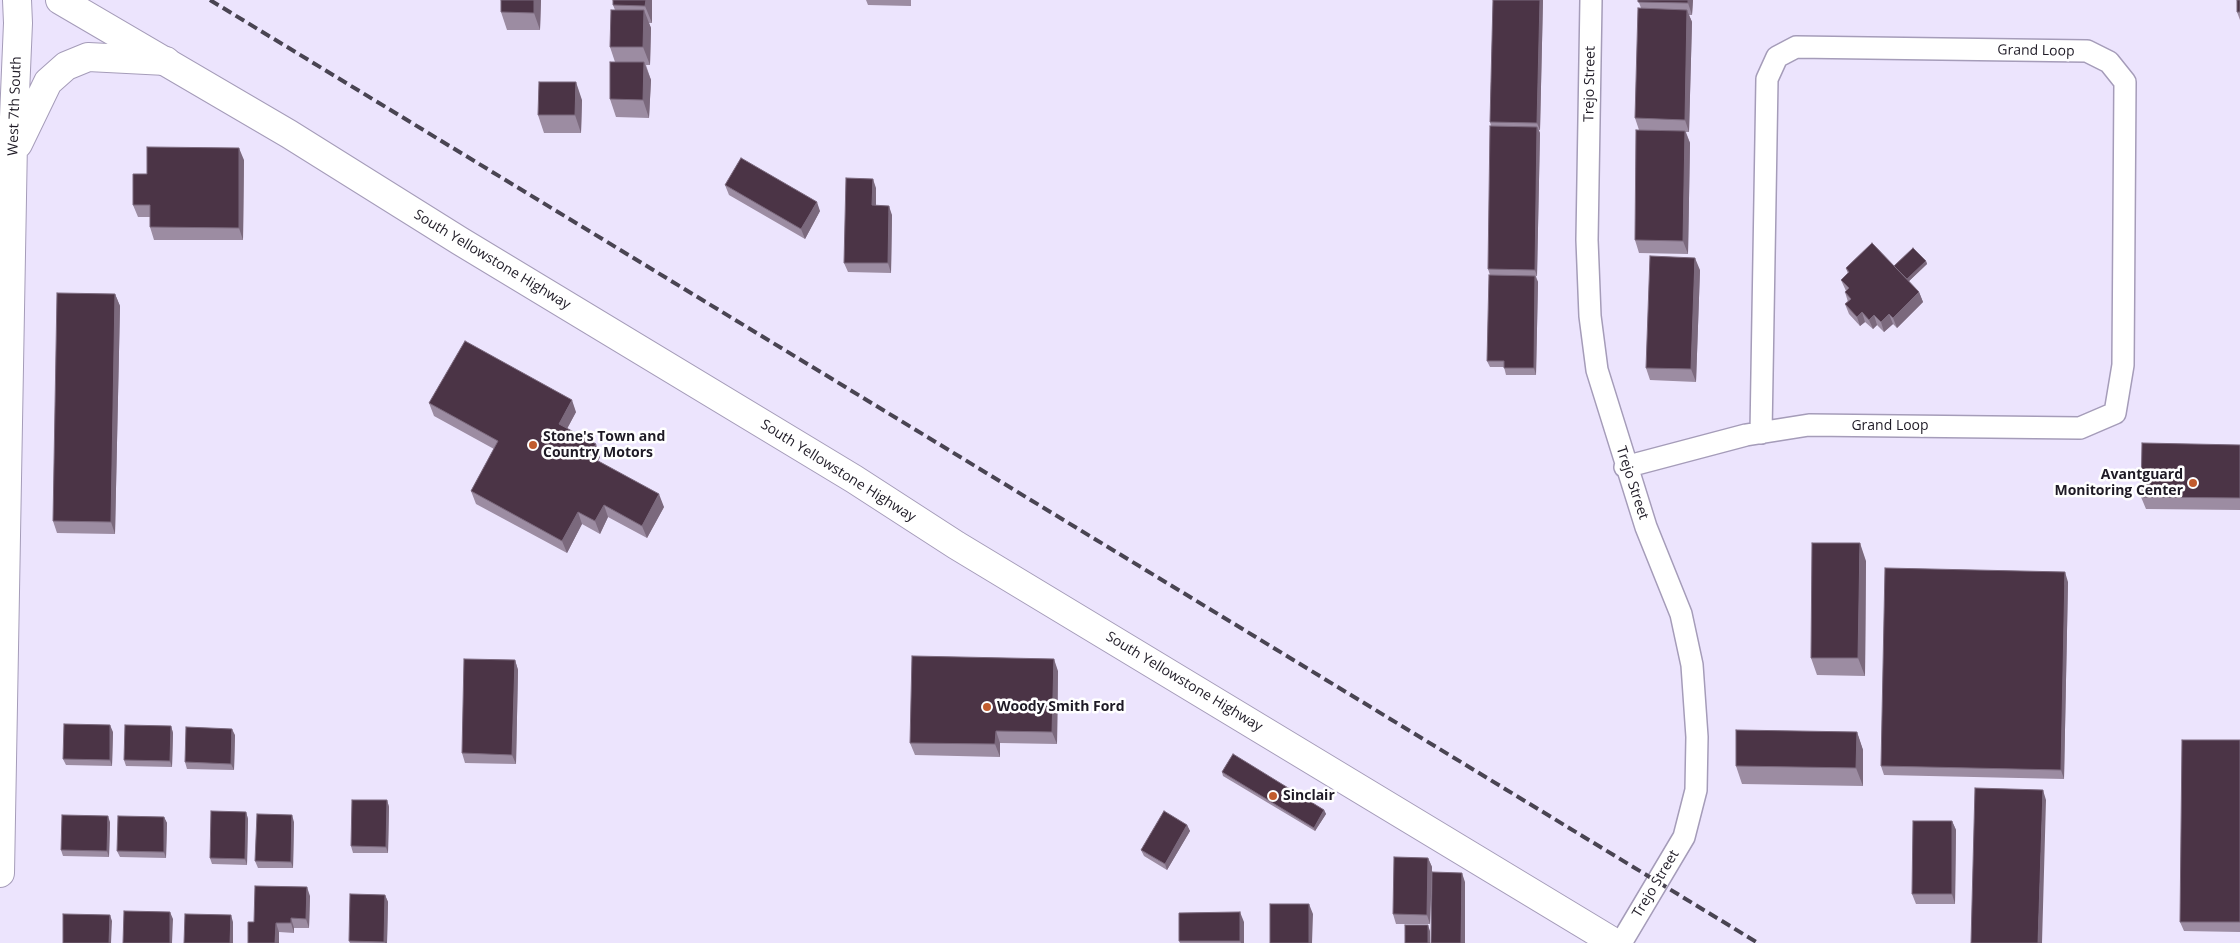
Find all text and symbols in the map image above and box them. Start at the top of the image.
street label: Grand Loop [1997,42,2075,60]
street label: Trejo Street [1581,46,1599,122]
street label: West 7th South [5,56,25,156]
street label: South Yellowstone Highway [411,207,573,313]
street label: South Yellowstone Highway [757,416,919,526]
street label: Grand Loop [1851,418,1929,434]
place label: Stone's Town and Country Motors [543,429,665,462]
marker: Stone's Town and Country Motors [527,439,539,451]
street label: Trejo Street [1612,444,1652,522]
place label: Avantguard Monitoring Center [2054,467,2183,500]
marker: Avantguard Monitoring Center [2187,477,2199,489]
street label: South Yellowstone Highway [1103,629,1265,735]
place label: Woody Smith Ford [997,699,1125,715]
marker: Woody Smith Ford [981,701,993,713]
place label: Sinclair [1283,788,1335,804]
marker: Sinclair [1267,790,1279,802]
street label: Trejo Street [1629,847,1683,921]

